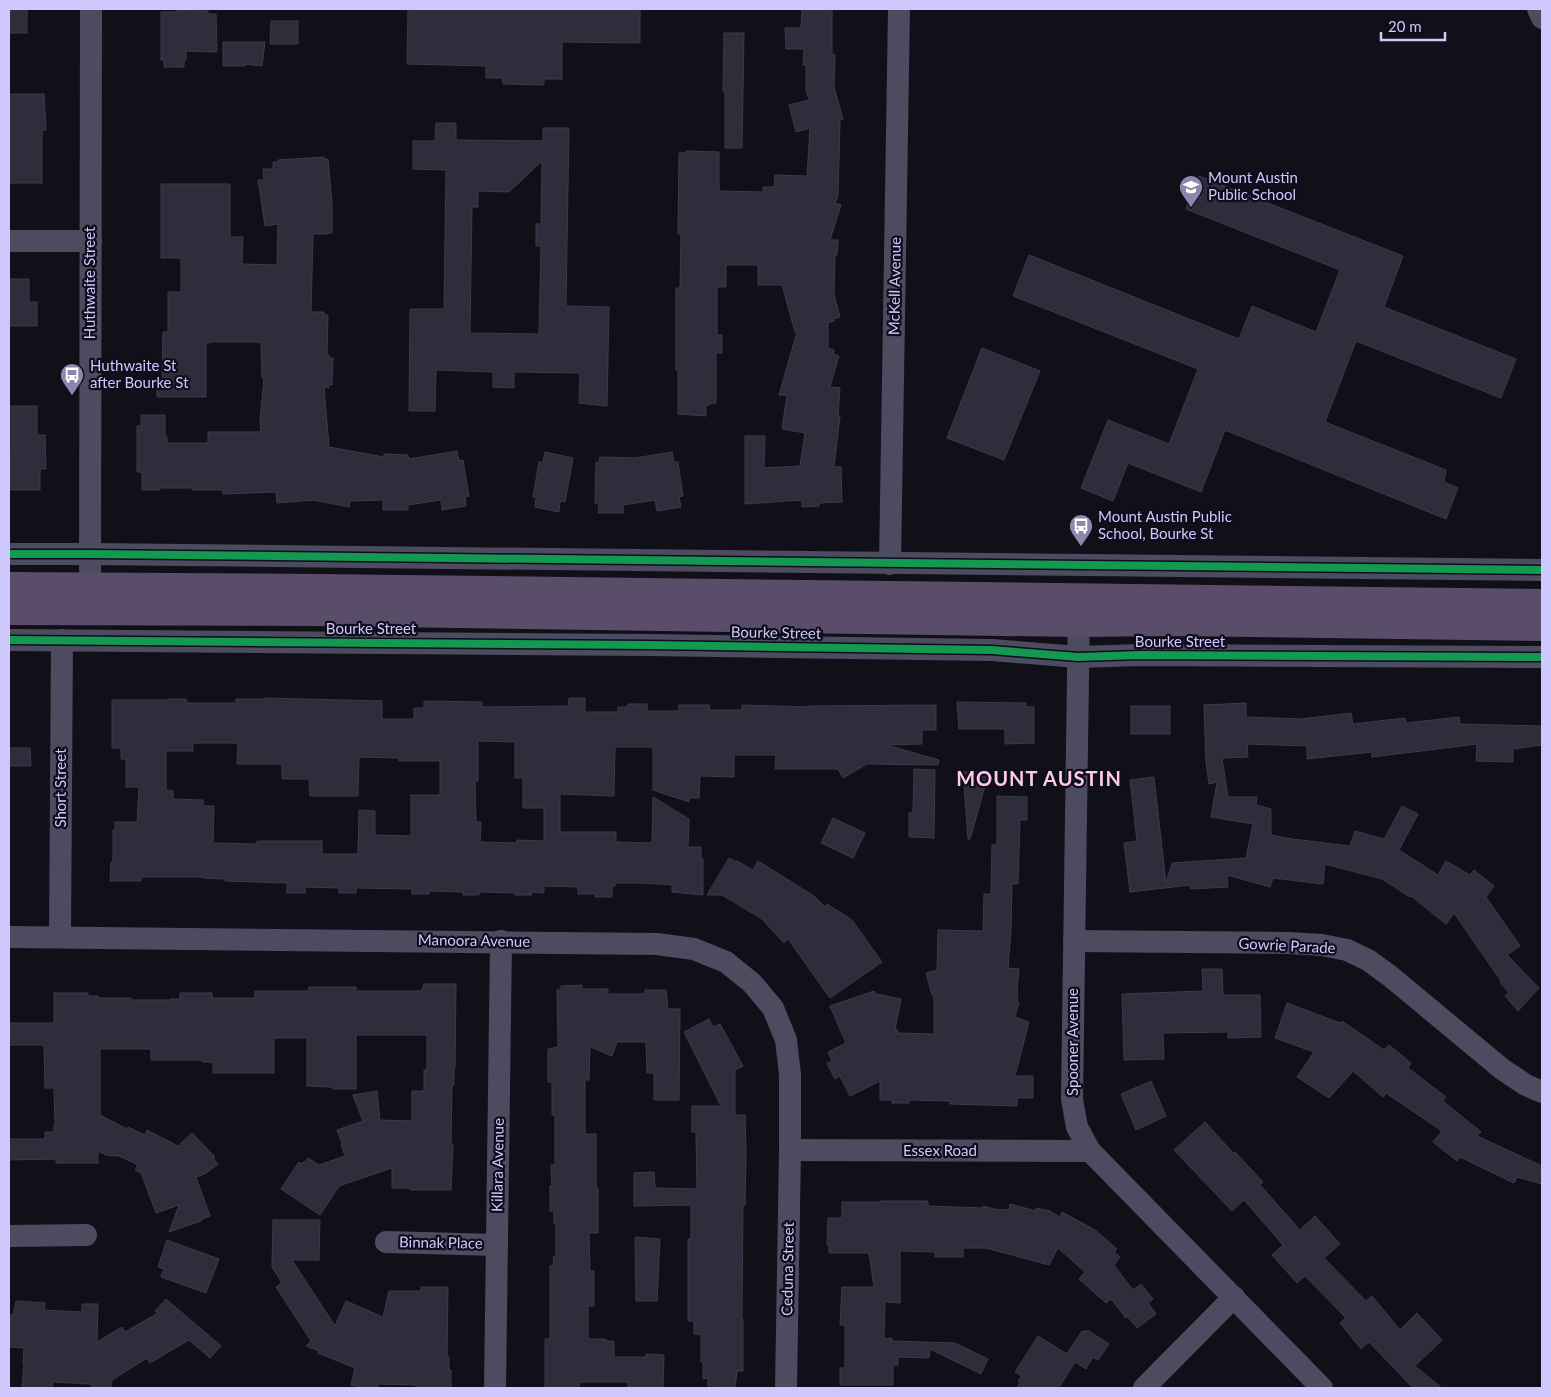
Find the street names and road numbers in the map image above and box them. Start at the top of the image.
street label: Huthwaite Street [80,226,98,339]
street label: McKell Avenue [884,237,904,335]
street label: Bourke Street [326,619,417,637]
street label: Bourke Street [731,622,822,642]
street label: Bourke Street [1135,632,1226,650]
street label: Short Street [51,748,69,828]
street label: Manoora Avenue [418,930,530,950]
street label: Gowrie Parade [1238,933,1336,957]
street label: Spooner Avenue [1063,988,1081,1096]
street label: Killara Avenue [487,1118,507,1212]
street label: Essex Road [903,1141,977,1159]
street label: Ceduna Street [777,1221,797,1316]
street label: Binnak Place [399,1232,483,1252]

